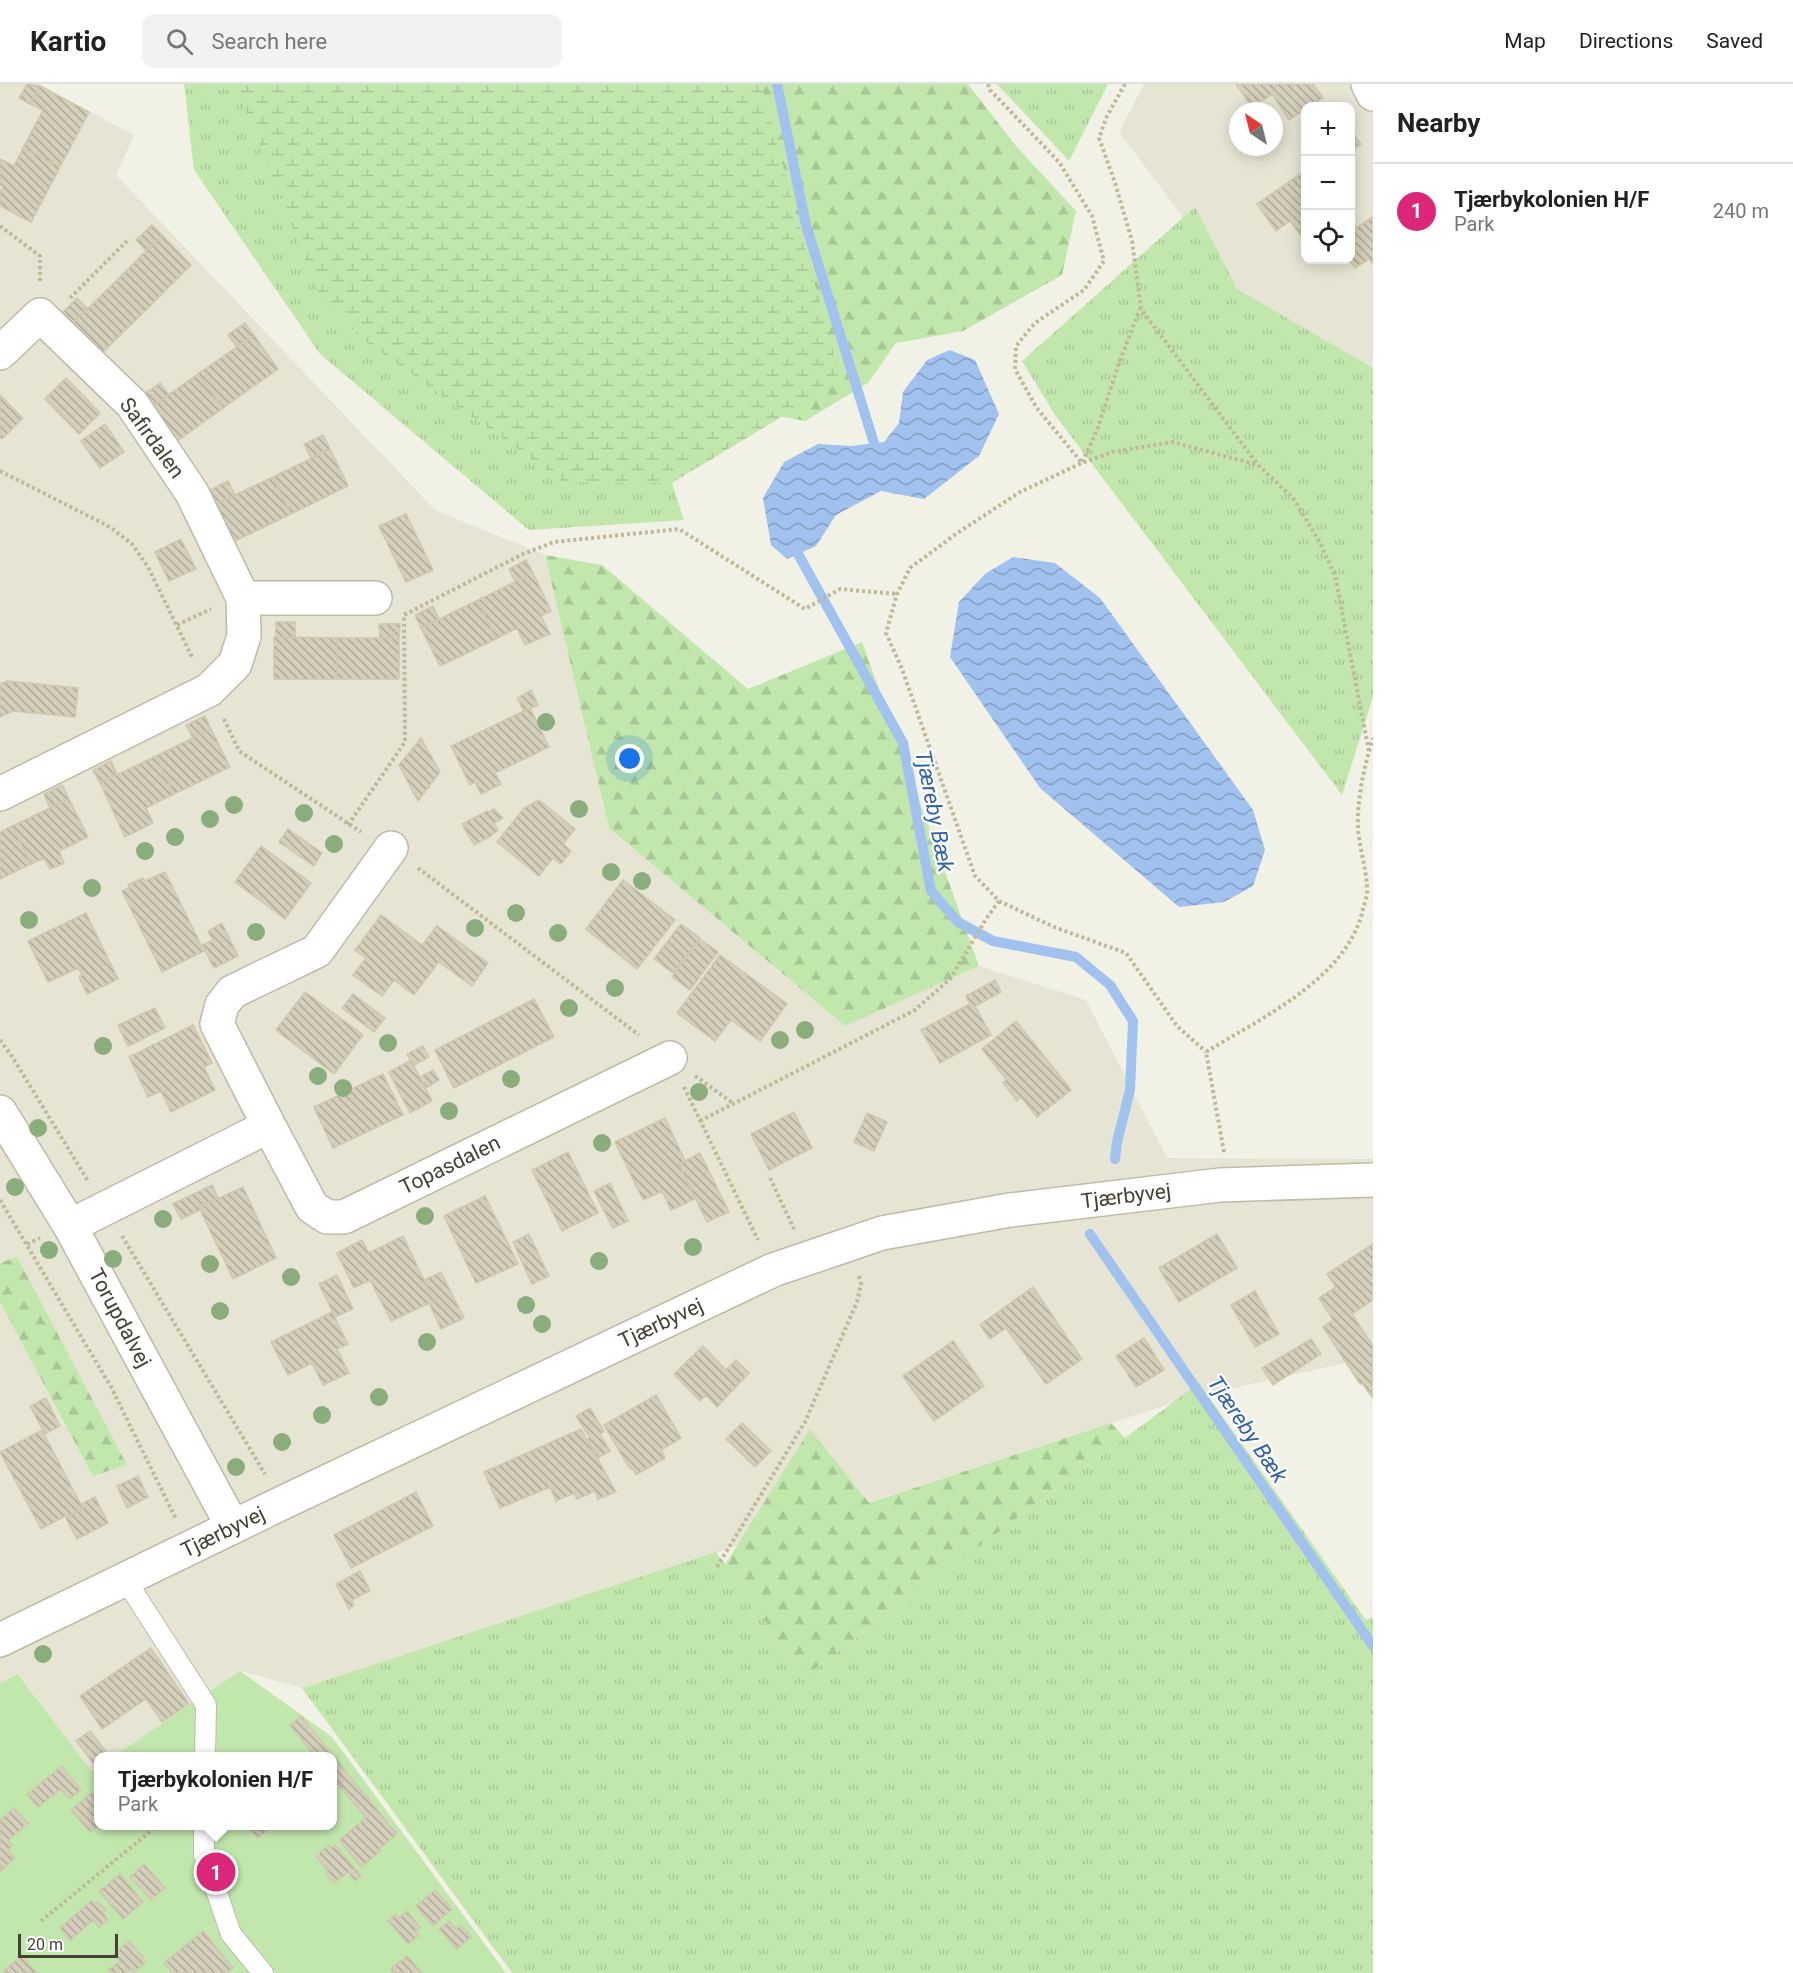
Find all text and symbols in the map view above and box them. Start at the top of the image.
search box [142,14,562,68]
text: Kartio [30,25,106,58]
icon: search [163,25,196,58]
text: Search here [211,29,327,54]
text: Map [1504,29,1546,53]
text: Directions [1579,29,1673,53]
text: Saved [1706,29,1763,53]
north arrow [1229,102,1283,156]
map controls [1301,102,1355,264]
button: + [1301,102,1355,156]
text: Nearby [1397,108,1480,138]
button: − [1301,156,1355,210]
text: Tjærbykolonien H/F [1454,187,1649,212]
text: 1 [1411,199,1422,223]
text: 240 m [1713,199,1769,223]
button: locate [1301,210,1355,264]
text: Park [1454,212,1494,236]
street label: Safirdalen [115,393,189,483]
your location [615,744,644,773]
water label: Tjæreby Bæk [910,748,959,875]
street label: Topasdalen [396,1130,504,1200]
street label: Tjærbyvej [1080,1179,1172,1213]
street label: Torupdalvej [84,1264,156,1372]
street label: Tjærbyvej [615,1293,707,1353]
water label: Tjæreby Bæk [1203,1371,1293,1489]
street label: Tjærbyvej [177,1501,269,1563]
popup [94,1752,337,1830]
text: Tjærbykolonien H/F [118,1767,313,1792]
text: Park [118,1792,158,1816]
pin: 1 [196,1850,236,1894]
scale bar [18,1931,118,1958]
text: 20 m [27,1935,63,1954]

